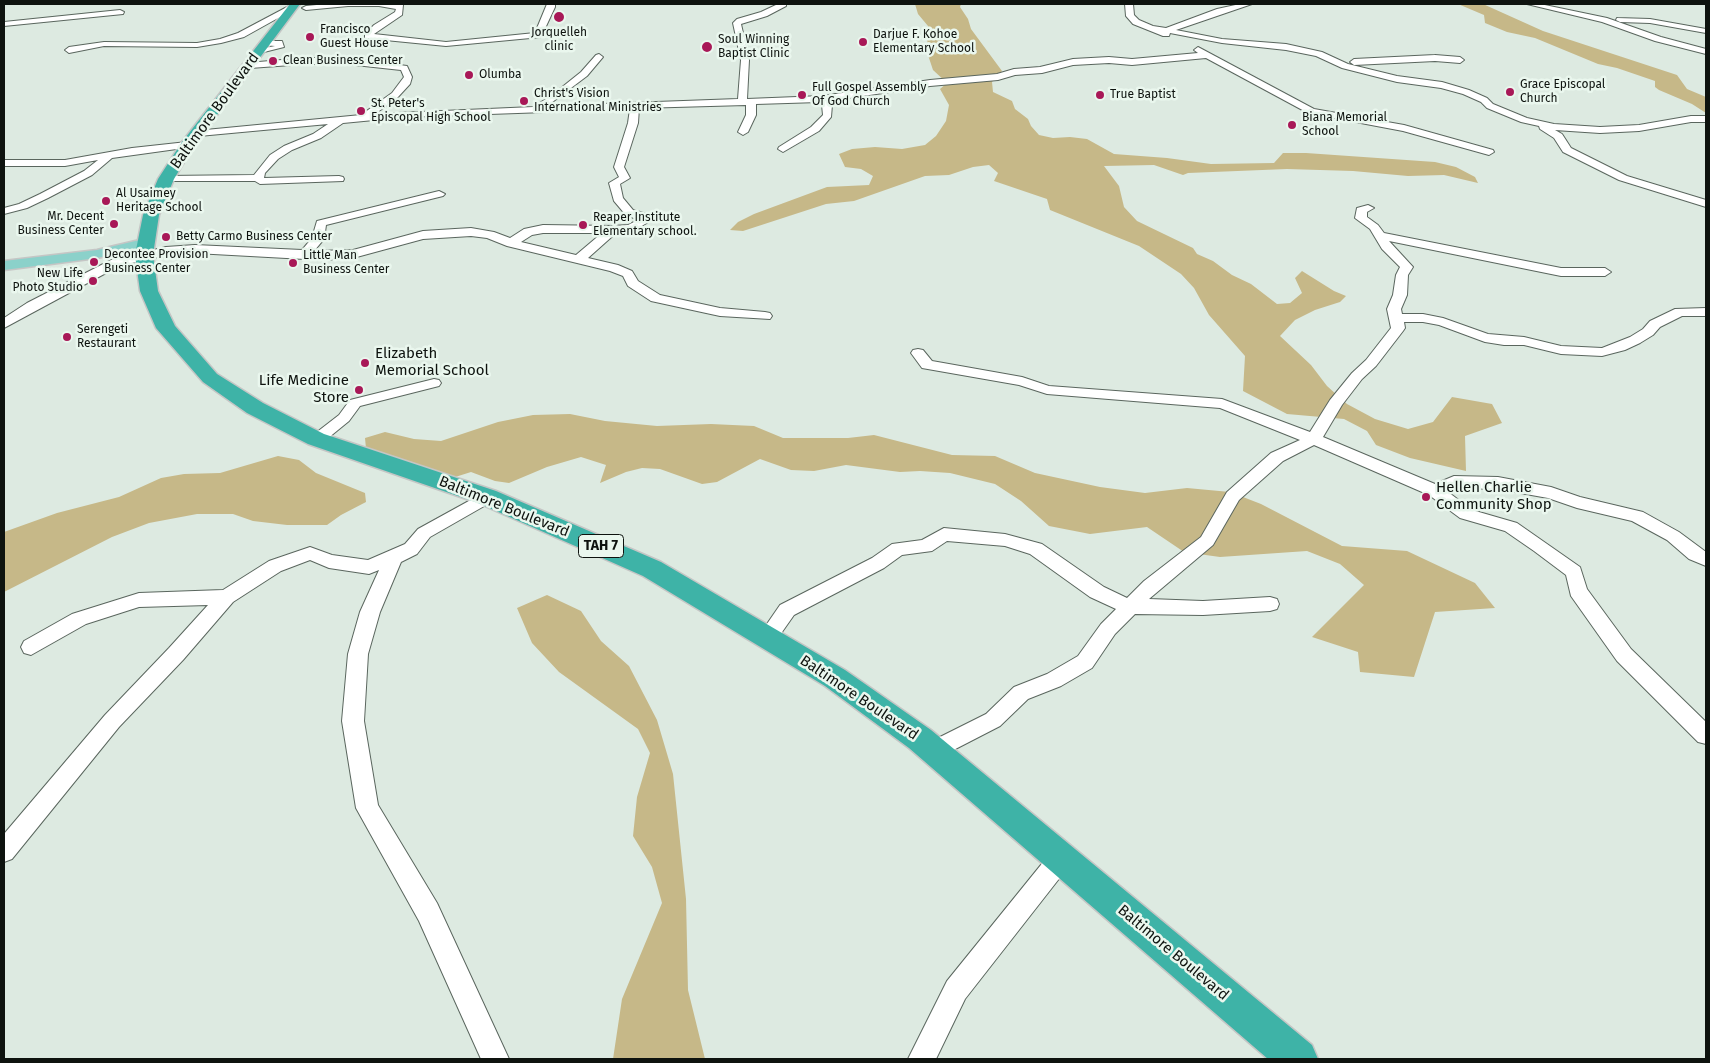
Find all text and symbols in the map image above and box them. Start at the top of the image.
marker: Jorquelleh clinic [552,10,566,24]
place label: Francisco Guest House [320,23,389,51]
place label: Jorquelleh clinic [531,26,587,54]
place label: Darjue F. Kohoe Elementary School [873,28,975,56]
marker: Francisco Guest House [304,31,316,43]
place label: Soul Winning Baptist Clinic [718,33,789,61]
marker: Darjue F. Kohoe Elementary School [857,36,869,48]
marker: Soul Winning Baptist Clinic [700,40,714,54]
street label: Baltimore Boulevard [167,50,263,172]
place label: Clean Business Center [283,54,403,68]
marker: Clean Business Center [267,55,279,67]
place label: Olumba [479,68,522,82]
marker: Olumba [463,69,475,81]
place label: Grace Episcopal Church [1520,78,1605,106]
place label: Full Gospel Assembly Of God Church [812,81,926,109]
marker: Grace Episcopal Church [1504,86,1516,98]
place label: Christ's Vision International Ministries [534,87,662,115]
place label: True Baptist [1110,88,1176,102]
marker: Full Gospel Assembly Of God Church [796,89,808,101]
marker: True Baptist [1094,89,1106,101]
marker: Christ's Vision International Ministries [518,95,530,107]
place label: St. Peter's Episcopal High School [371,97,491,125]
marker: St. Peter's Episcopal High School [355,105,367,117]
place label: Biana Memorial School [1302,111,1387,139]
marker: Biana Memorial School [1286,119,1298,131]
place label: Al Usaimey Heritage School [116,187,202,215]
marker: Al Usaimey Heritage School [100,195,112,207]
place label: Mr. Decent Business Center [18,210,104,238]
place label: Reaper Institute Elementary school. [593,211,697,239]
marker: Mr. Decent Business Center [108,218,120,230]
marker: Reaper Institute Elementary school. [577,219,589,231]
place label: Betty Carmo Business Center [176,230,332,244]
marker: Betty Carmo Business Center [160,231,172,243]
place label: Decontee Provision Business Center [104,248,208,276]
place label: Little Man Business Center [303,249,389,277]
marker: Decontee Provision Business Center [88,256,100,268]
marker: Little Man Business Center [287,257,299,269]
place label: New Life Photo Studio [12,267,83,295]
marker: New Life Photo Studio [87,275,99,287]
place label: Serengeti Restaurant [77,323,136,351]
marker: Serengeti Restaurant [61,331,73,343]
place label: Elizabeth Memorial School [375,345,489,380]
marker: Elizabeth Memorial School [359,357,371,369]
place label: Life Medicine Store [259,372,349,407]
marker: Life Medicine Store [353,384,365,396]
street label: Baltimore Boulevard [436,473,572,541]
place label: Hellen Charlie Community Shop [1436,479,1552,514]
marker: Hellen Charlie Community Shop [1420,491,1432,503]
road number: TAH 7 [578,534,624,558]
street label: Baltimore Boulevard [796,652,922,744]
street label: Baltimore Boulevard [1114,901,1232,1005]

